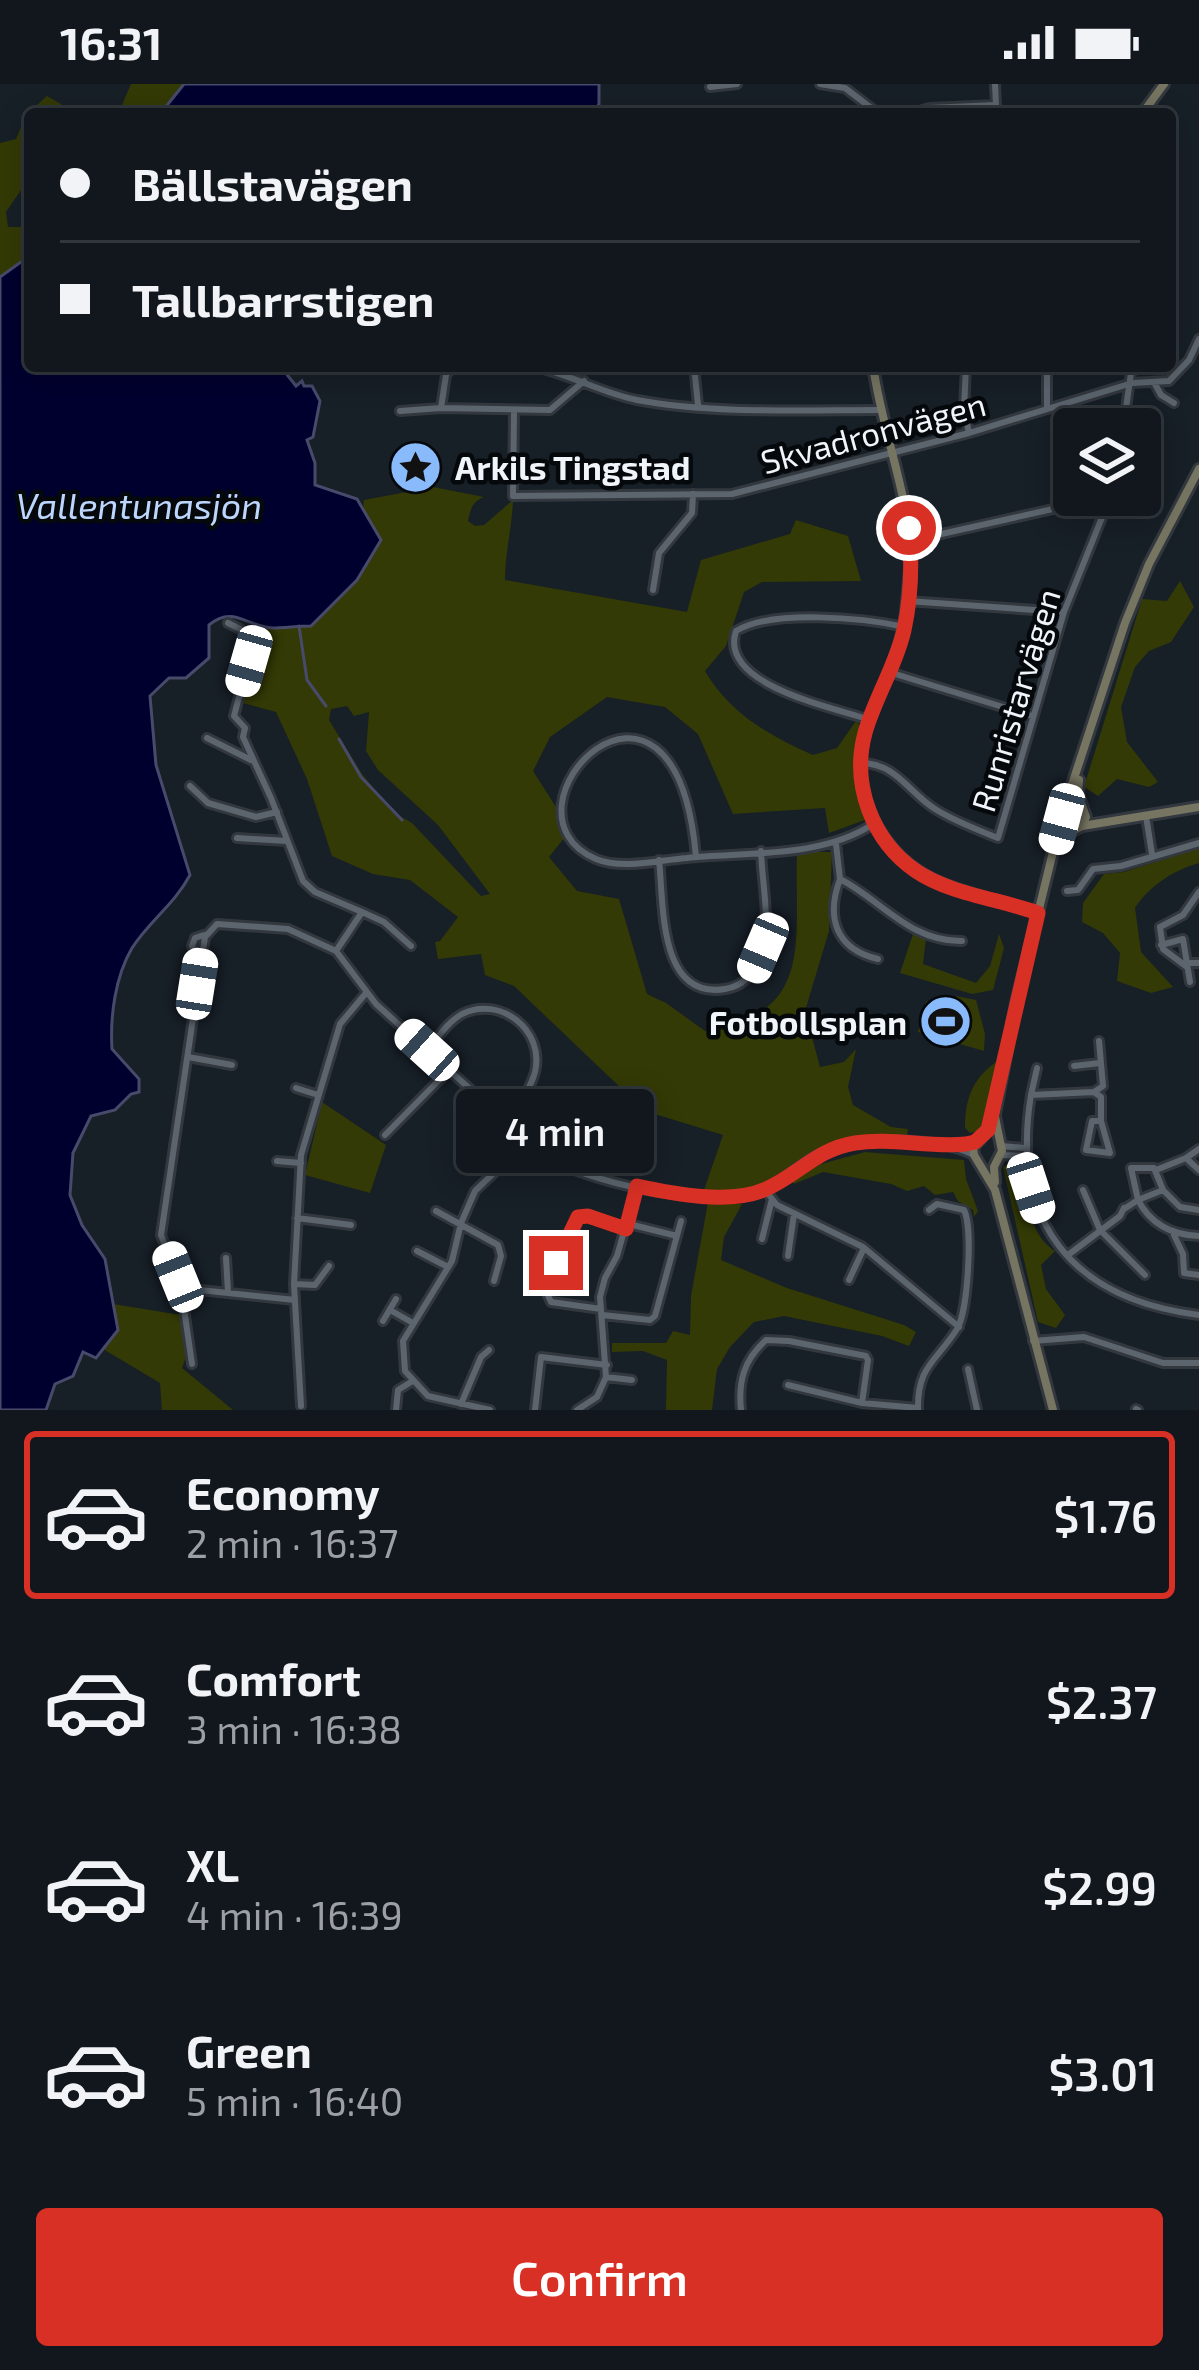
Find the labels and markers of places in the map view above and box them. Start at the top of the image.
place icon: Arkils Tingstad [388,439,444,495]
place label: Arkils Tingstad [455,447,691,487]
sports icon: Fotbollsplan [918,994,974,1050]
place label: Fotbollsplan [709,1002,907,1042]

